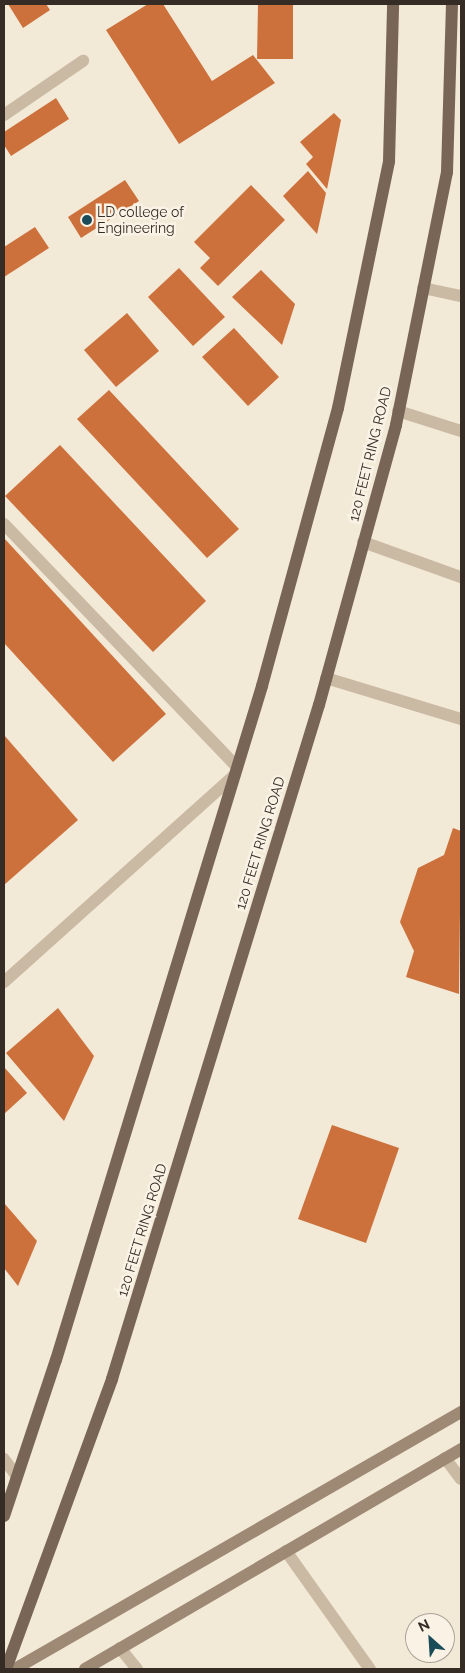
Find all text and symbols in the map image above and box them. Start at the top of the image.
place label: LD college of Engineering [97,204,184,236]
marker: LD college of Engineering [81,214,93,226]
street label: 120 FEET RING ROAD [345,385,395,523]
street label: 120 FEET RING ROAD [232,774,288,912]
street label: 120 FEET RING ROAD [114,1161,170,1299]
north arrow [405,1613,455,1663]
text: N [416,1616,432,1635]

